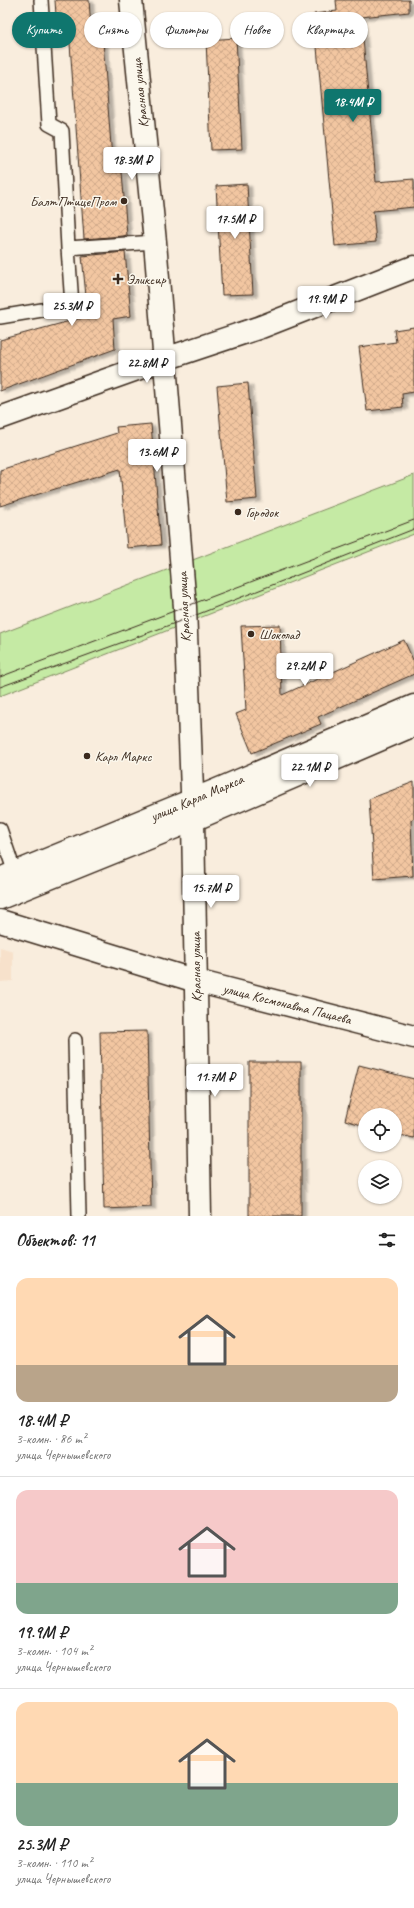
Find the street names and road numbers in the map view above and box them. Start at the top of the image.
street label: Красная улица [128,56,152,129]
street label: Красная улица [174,570,194,642]
street label: улица Карла Маркса [147,770,247,826]
street label: Красная улица [187,931,205,1002]
street label: улица Космонавта Пацаева [220,980,354,1028]

